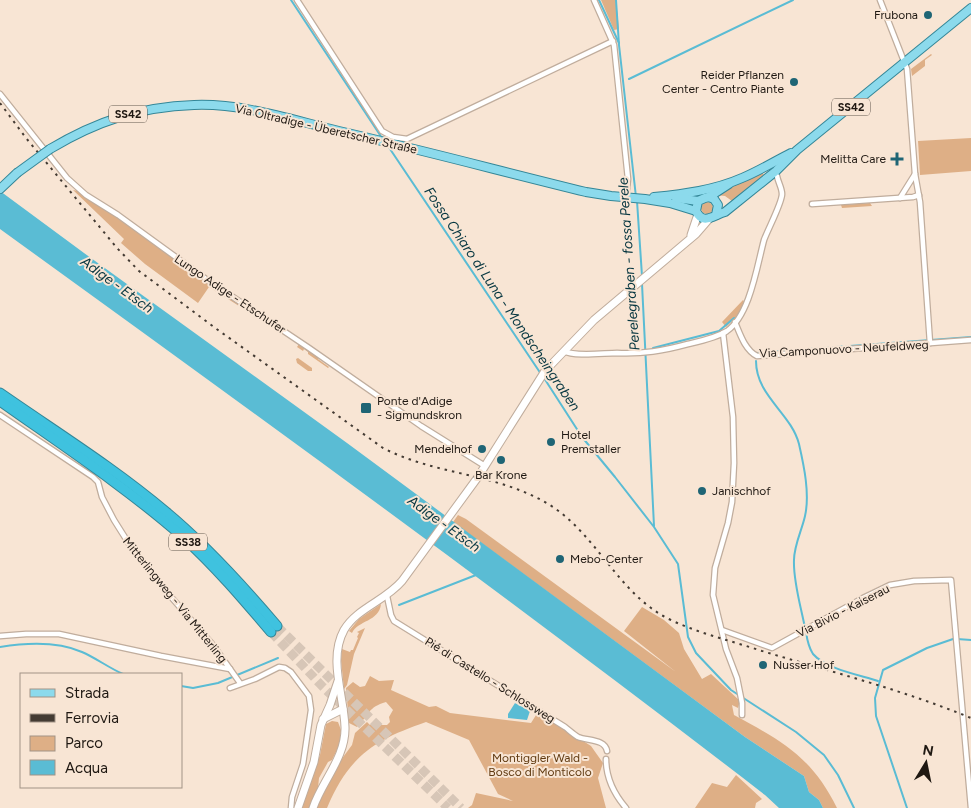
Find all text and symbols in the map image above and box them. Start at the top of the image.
place label: Frubona [874,8,918,22]
marker: Frubona [922,9,934,21]
place label: Reider Pflanzen Center - Centro Piante [662,68,784,96]
marker: Reider Pflanzen Center - Centro Piante [788,76,800,88]
road number: SS42 [832,98,870,115]
street label: Via Oltradige - Überetscher Straße [234,101,419,157]
road number: SS42 [109,106,147,122]
place label: Melitta Care [820,152,886,166]
marker: Melitta Care [890,152,904,166]
water label: Perelegraben - fossa Perele [614,177,644,351]
water label: Fossa Chiaro di Luna - Mondscheingraben [420,184,584,414]
water label: Adige - Etsch [77,252,157,317]
street label: Lungo Adige - Etschufer [172,252,288,336]
street label: Via Camponuovo - Neufeldweg [759,338,929,360]
place label: Ponte d'Adige - Sigmundskron [377,394,462,422]
marker: Ponte d'Adige - Sigmundskron [359,401,373,415]
place label: Hotel Premstaller [561,428,621,456]
marker: Hotel Premstaller [545,436,557,448]
place label: Mendelhof [414,442,473,456]
marker: Mendelhof [476,443,488,455]
marker: Bar Krone [495,454,507,466]
place label: Bar Krone [475,468,527,482]
place label: Janischhof [712,484,771,498]
marker: Janischhof [696,485,708,497]
water label: Adige - Etsch [404,491,484,556]
street label: Mitterlingweg - Via Mitterling [120,534,230,666]
road number: SS38 [169,534,207,550]
place label: Mebo-Center [570,552,643,566]
marker: Mebo-Center [554,553,566,565]
street label: Via Bivio - Kaiserau [794,582,892,640]
street label: Pié di Castello - Schlossweg [422,634,558,726]
place label: Nusser Hof [773,658,835,672]
marker: Nusser Hof [757,659,769,671]
legend [20,673,182,788]
text: Strada [65,684,109,702]
text: Ferrovia [65,709,119,727]
text: Parco [65,734,103,752]
north arrow [901,738,951,788]
text: N [921,741,935,760]
park label: Montiggler Wald - Bosco di Monticolo [488,751,592,779]
text: Acqua [65,759,108,777]

